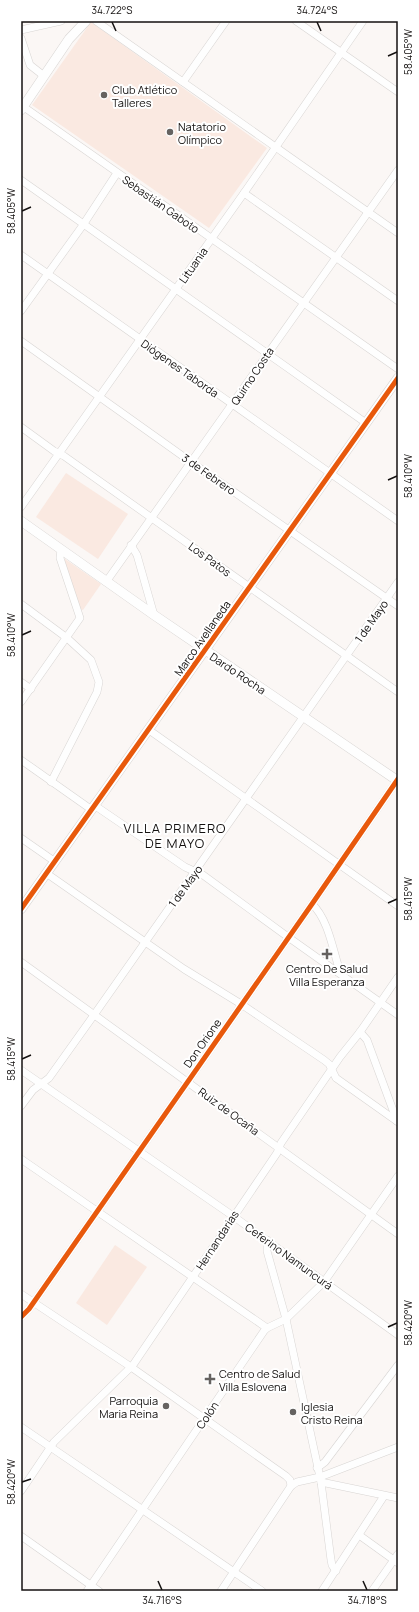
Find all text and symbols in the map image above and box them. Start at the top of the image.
text: 34.722°S [92,3,132,17]
text: 34.724°S [297,3,337,17]
text: 58.405°W [401,28,415,75]
place label: Club Atlético Talleres [112,82,178,110]
marker: Club Atlético Talleres [99,90,109,100]
place label: Natatorio Olímpico [178,119,226,147]
marker: Natatorio Olímpico [165,127,175,137]
street label: Sebastián Gaboto [119,172,203,237]
text: 58.405°W [4,187,18,234]
street label: Lituania [175,244,211,286]
street label: Diógenes Taborda [138,336,222,400]
street label: Quirno Costa [227,344,277,408]
street label: 3 de Febrero [179,450,239,498]
text: 58.410°W [401,453,415,498]
street label: Los Patos [186,539,234,580]
street label: 1 de Mayo [351,596,391,645]
street label: Marco Avellaneda [170,597,234,679]
text: 58.410°W [4,612,18,657]
street label: Dardo Rocha [207,649,269,697]
district label: VILLA PRIMERO DE MAYO [123,819,227,852]
street label: 1 de Mayo [165,861,206,910]
text: 58.415°W [401,877,415,921]
marker: Centro De Salud Villa Esperanza [321,948,333,960]
place label: Centro De Salud Villa Esperanza [286,961,368,989]
street label: Don Orione [180,1015,225,1070]
text: 58.415°W [4,1037,18,1081]
street label: Ruiz de Ocaña [195,1084,263,1138]
street label: Hernandarias [192,1207,242,1273]
street label: Ceferino Namuncurá [242,1219,336,1293]
text: 58.420°W [401,1300,415,1346]
place label: Centro de Salud Villa Eslovena [219,1366,300,1394]
marker: Centro de Salud Villa Eslovena [204,1373,216,1385]
place label: Parroquia Maria Reina [99,1393,158,1421]
street label: Colón [192,1398,222,1432]
place label: Iglesia Cristo Reina [301,1399,363,1427]
marker: Parroquia Maria Reina [161,1401,171,1411]
marker: Iglesia Cristo Reina [288,1407,298,1417]
text: 58.420°W [4,1459,18,1505]
text: 34.716°S [142,1593,182,1607]
text: 34.718°S [347,1593,387,1607]

